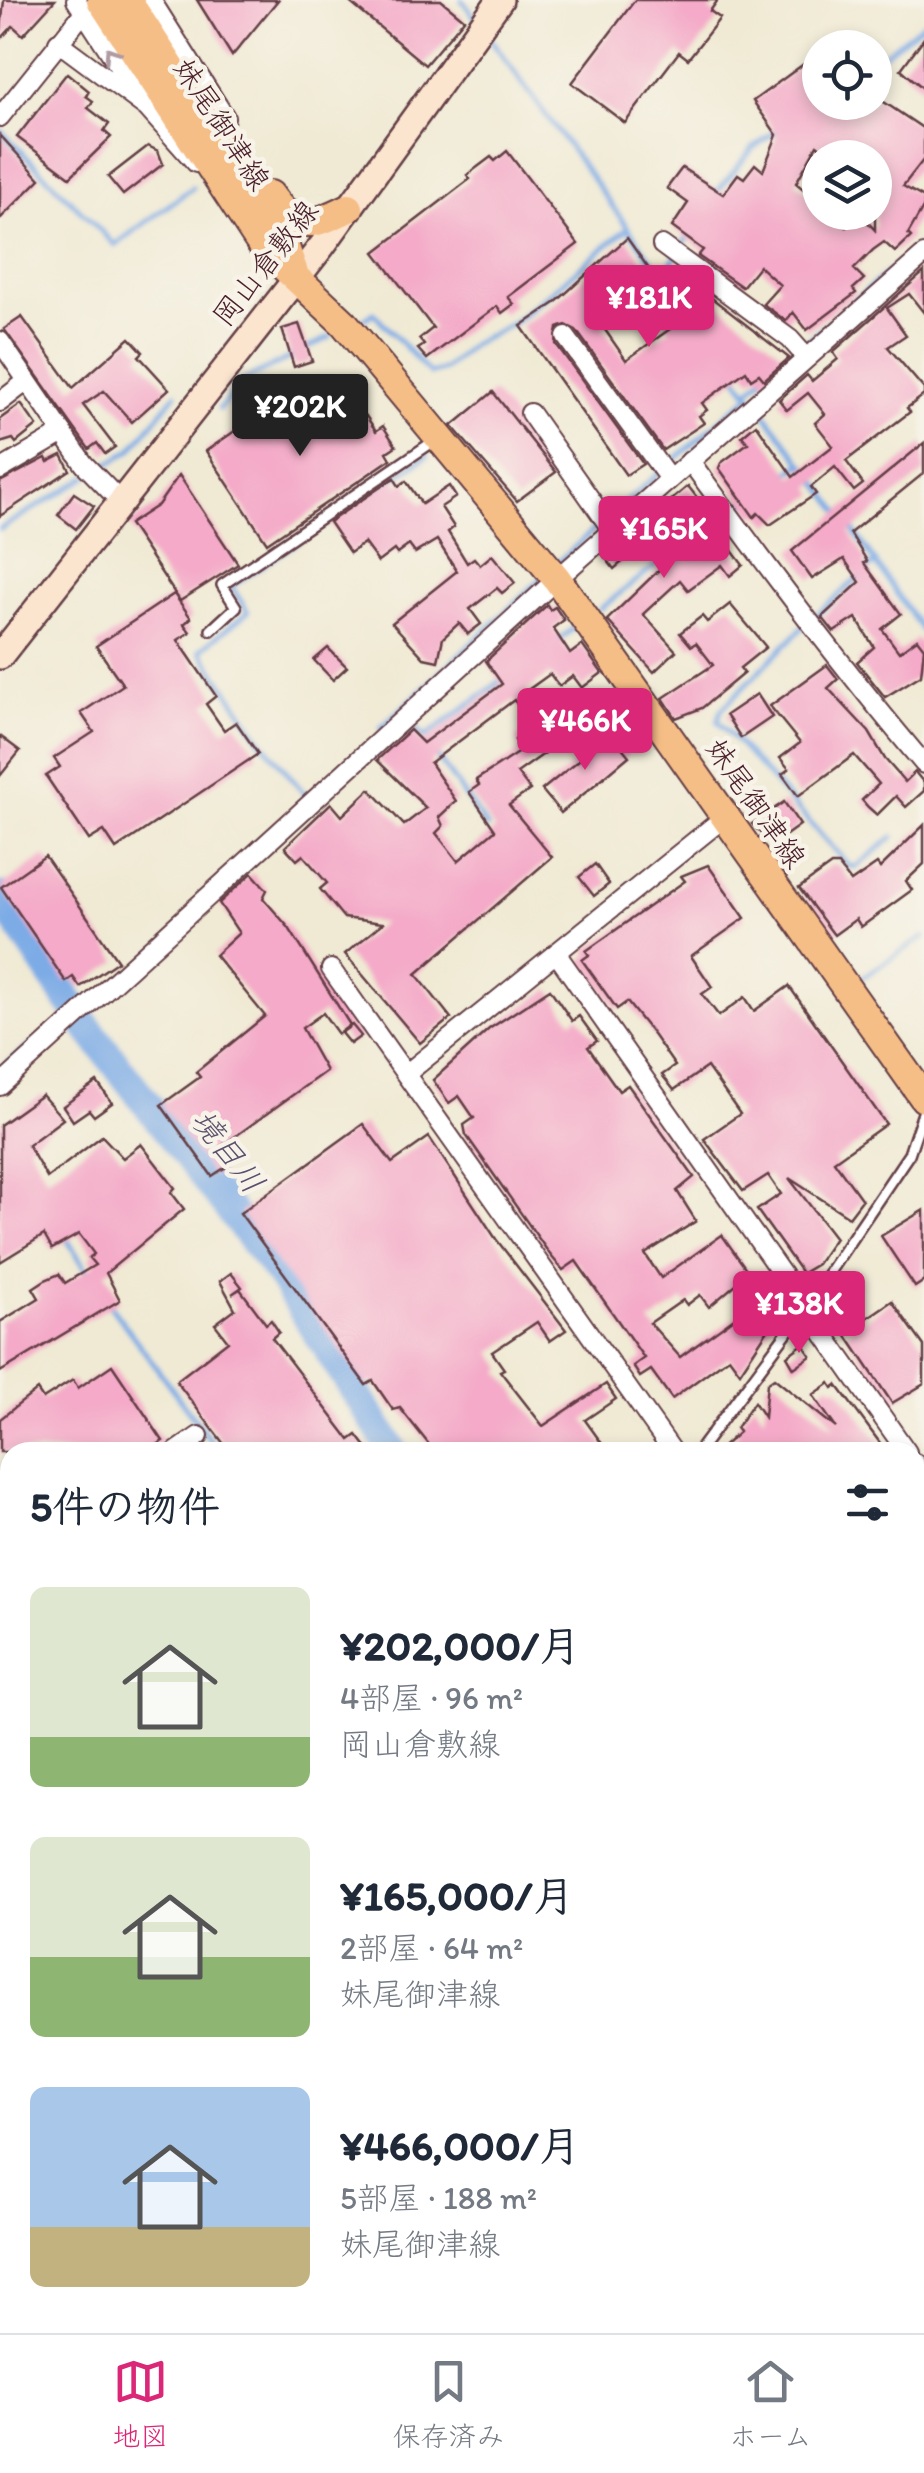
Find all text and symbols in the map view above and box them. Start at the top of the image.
map controls [802,30,892,230]
button: locate [802,30,892,120]
one-way arrow [105,47,124,65]
street label: 妹尾御津線 [166,51,278,197]
button: layers [802,140,892,230]
street label: 岡山倉敷線 [204,193,326,333]
pin: ¥181K [579,265,719,350]
text: ¥181K [606,278,692,316]
pin: ¥202K [230,374,370,459]
text: ¥202K [254,387,346,425]
pin: ¥165K [594,496,734,581]
text: ¥165K [621,509,707,547]
pin: ¥466K [515,688,655,773]
text: ¥466K [539,701,631,739]
street label: 妹尾御津線 [698,731,814,875]
water label: 境目川 [183,1101,273,1201]
pin: ¥138K [729,1271,869,1356]
text: ¥138K [755,1284,843,1322]
icon: filters [840,1475,895,1530]
text: 5件の物件 [30,1481,220,1532]
text: ¥202,000/月 [340,1620,581,1671]
icon: home [110,1627,230,1747]
text: 4部屋 · 96 m² [340,1679,523,1717]
text: 岡山倉敷線 [340,1725,500,1763]
text: ¥165,000/月 [340,1870,575,1921]
icon: home [110,1877,230,1997]
text: 2部屋 · 64 m² [340,1929,523,1967]
text: 妹尾御津線 [340,1975,500,2013]
text: ¥466,000/月 [340,2120,580,2171]
icon: home [110,2127,230,2247]
text: 5部屋 · 188 m² [340,2179,537,2217]
text: 妹尾御津線 [340,2225,500,2263]
tab: 地図 [112,2354,168,2454]
tab: 保存済み [393,2354,505,2454]
tab: ホーム [729,2354,812,2454]

